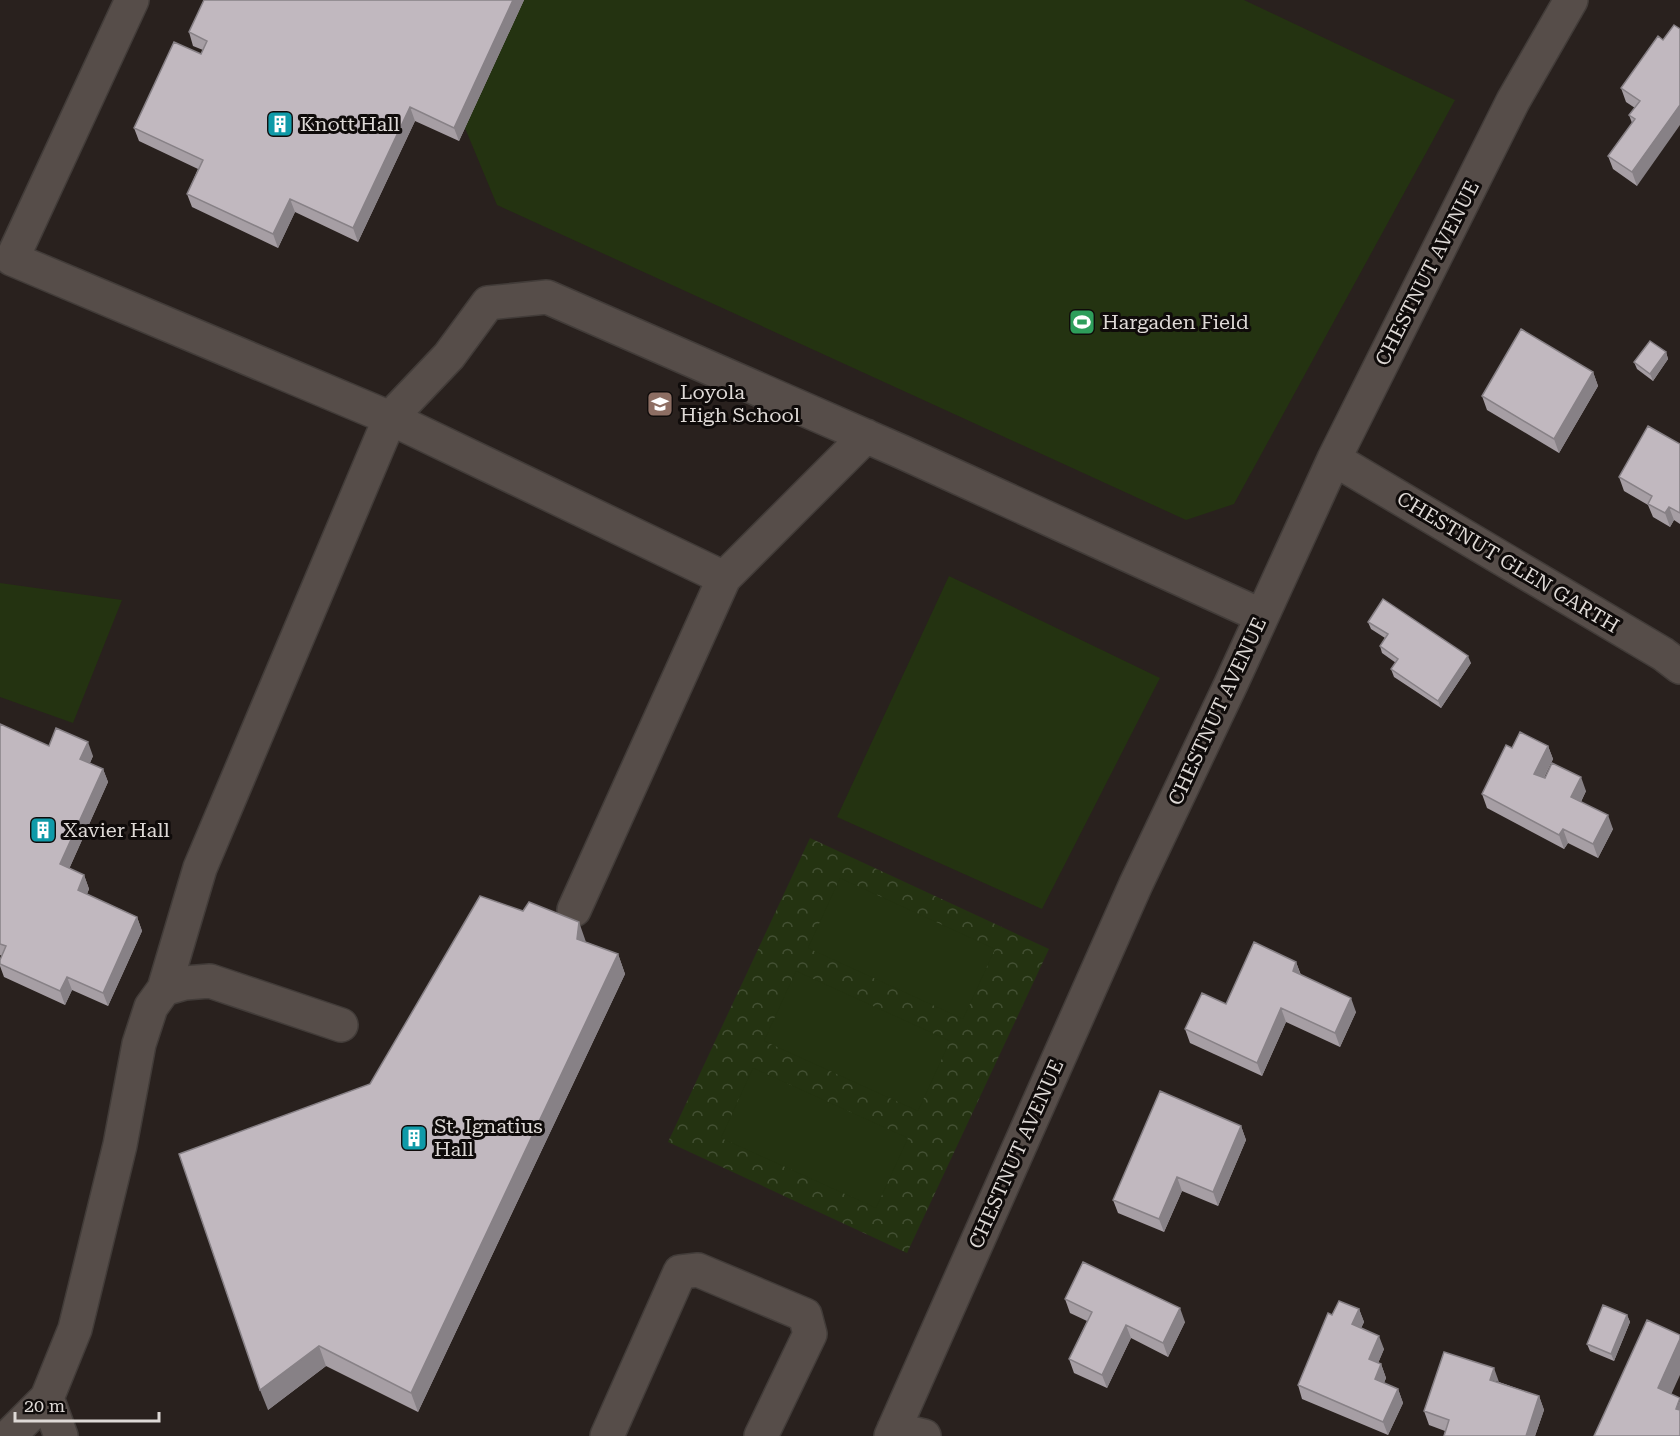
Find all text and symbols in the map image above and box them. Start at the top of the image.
building icon: Knott Hall [265,109,295,139]
place label: Knott Hall [300,112,400,136]
street label: CHESTNUT AVENUE [1370,176,1484,370]
sports icon: Hargaden Field [1067,307,1097,337]
place label: Hargaden Field [1102,310,1249,334]
place label: Loyola High School [680,380,800,427]
school or university icon: Loyola High School [645,389,675,419]
street label: CHESTNUT GLEN GARTH [1393,486,1623,638]
street label: CHESTNUT AVENUE [1163,613,1271,809]
building icon: Xavier Hall [28,815,58,845]
place label: Xavier Hall [63,818,170,842]
street label: CHESTNUT AVENUE [963,1056,1069,1252]
place label: St. Ignatius Hall [434,1114,543,1161]
building icon: St. Ignatius Hall [399,1123,429,1153]
scale bar [15,1385,159,1423]
text: 20 m [24,1395,65,1416]

